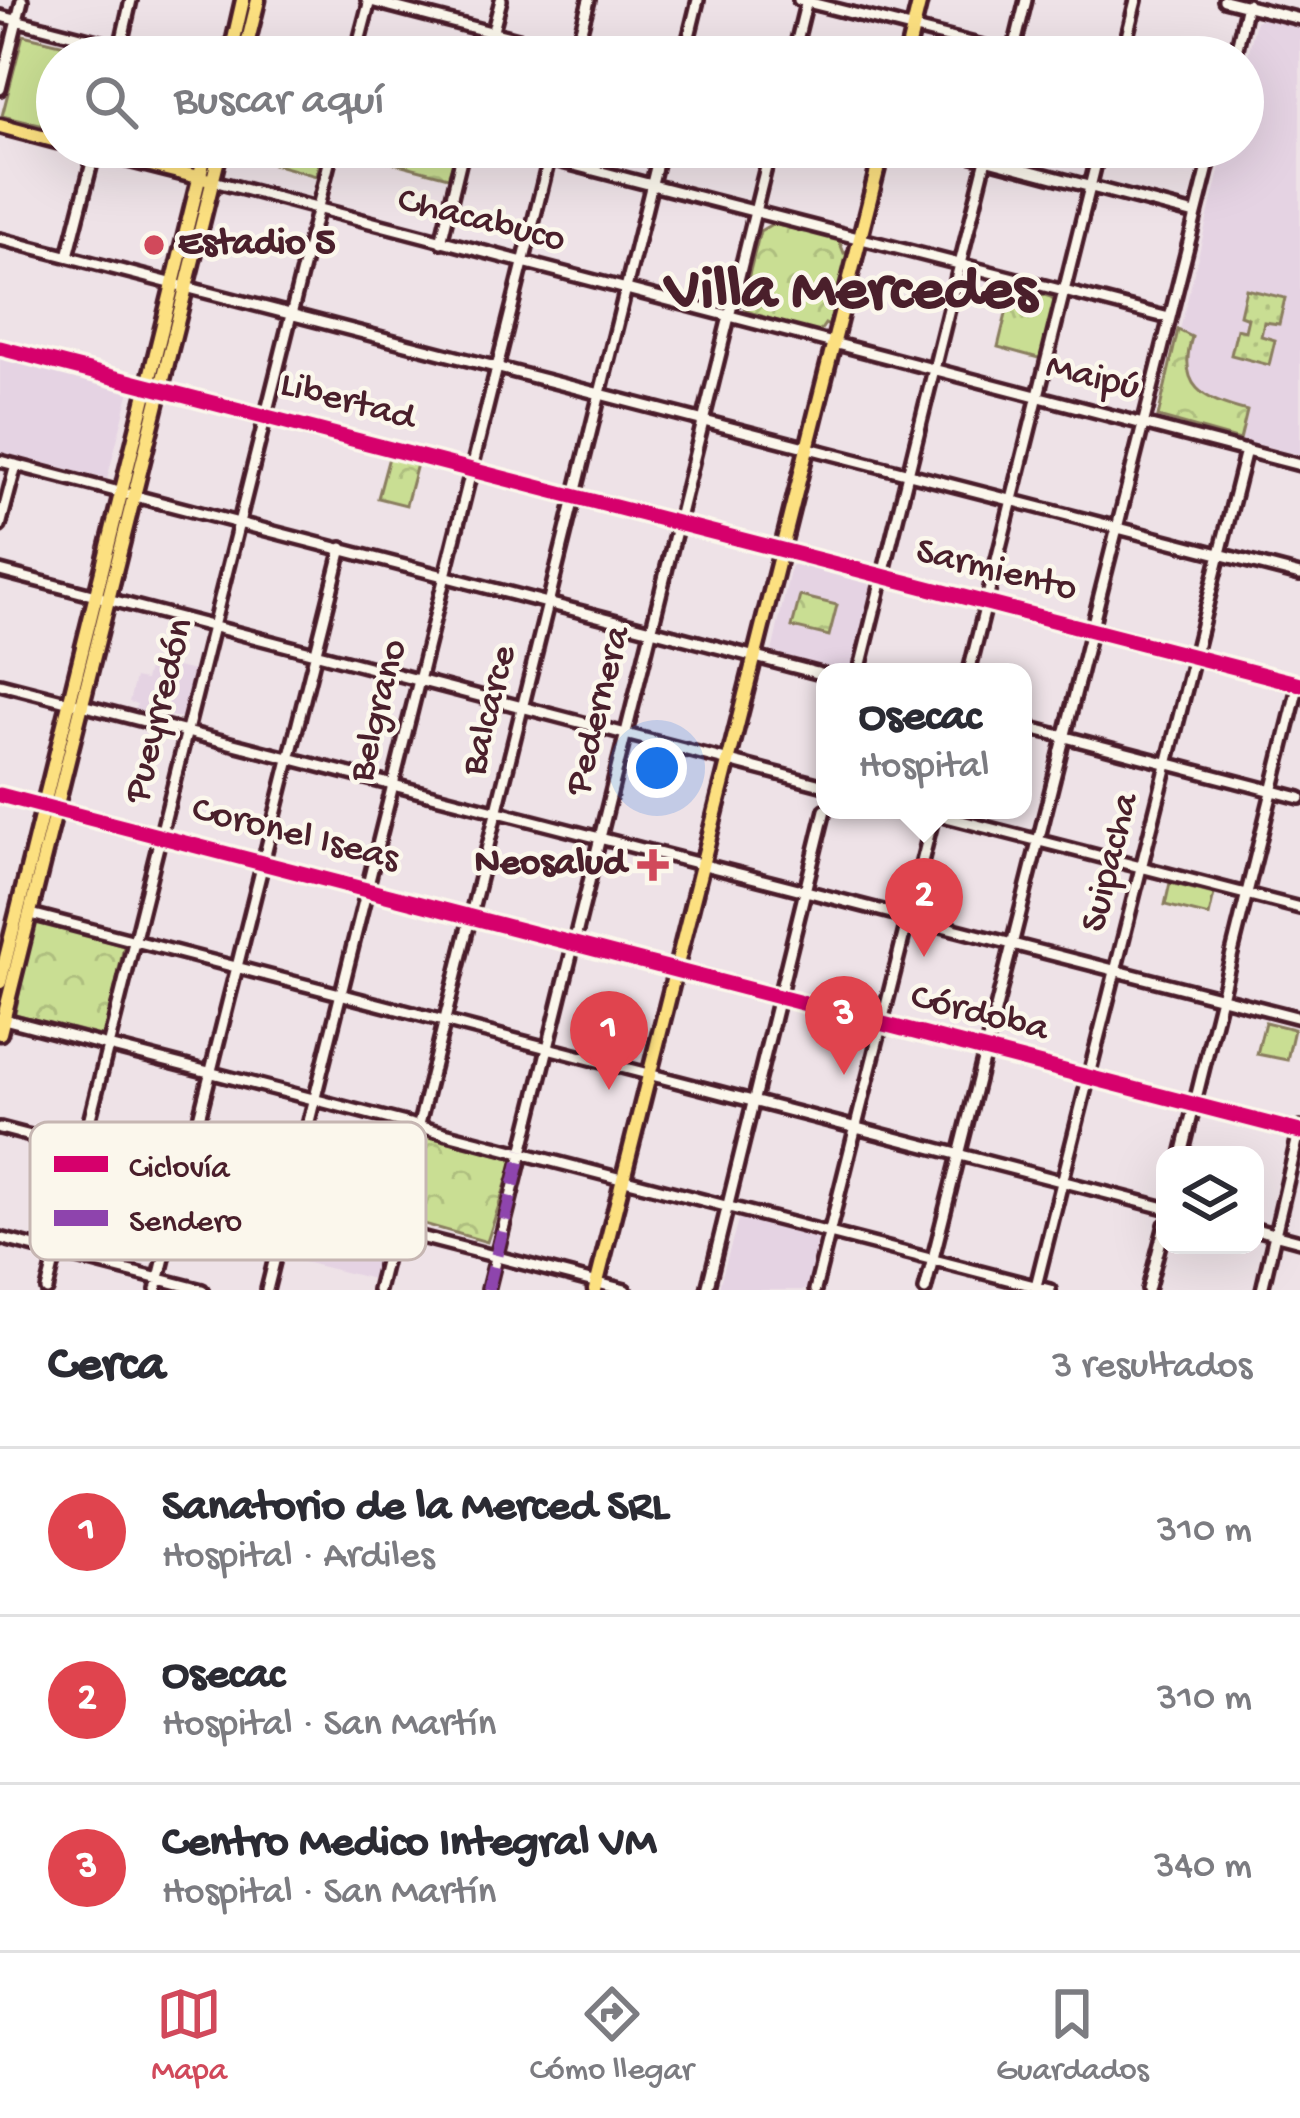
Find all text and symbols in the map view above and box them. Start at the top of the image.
search box [36,36,1264,168]
icon: search [78,69,144,135]
text: Buscar aquí [174,76,384,129]
street label: Chacabuco [392,179,570,265]
place label: Estadio 5 [178,222,336,268]
marker: Estadio 5 [141,232,167,258]
district label: Villa Mercedes [662,256,1040,331]
street label: Maipú [1041,345,1143,413]
street label: Libertad [275,363,422,444]
street label: Sarmiento [911,530,1081,614]
street label: Pueyrredón [115,614,206,810]
street label: Pedernera [556,620,644,802]
street label: Belgrano [340,635,420,788]
street label: Balcarce [452,640,530,782]
popup [816,663,1032,819]
text: Osecac [859,692,981,745]
your location [627,738,687,798]
text: Hospital [859,745,989,791]
street label: Suipacha [1073,787,1152,937]
street label: Coronel Iseas [187,788,405,884]
place label: Neosalud [474,842,630,888]
marker: Neosalud [637,849,669,881]
pin: 2 [885,858,963,957]
pin: 3 [805,976,883,1075]
street label: Córdoba [905,976,1054,1055]
pin: 1 [570,991,648,1090]
legend [30,1122,426,1260]
map controls [1156,1146,1264,1254]
button: layers [1156,1146,1264,1254]
text: Ciclovía [129,1151,231,1189]
text: Sendero [129,1205,242,1243]
text: Cerca [48,1338,166,1398]
text: 3 resultados [1052,1345,1252,1391]
text: Sanatorio de la Merced SRL [162,1482,668,1535]
text: 1 [79,1509,95,1555]
text: 310 m [1157,1509,1252,1555]
text: Hospital · Ardiles [162,1535,435,1581]
text: Osecac [162,1650,284,1703]
text: 2 [77,1677,97,1723]
text: 310 m [1157,1677,1252,1723]
text: Hospital · San Martín [162,1703,496,1749]
text: Centro Medico Integral VM [162,1818,656,1871]
text: 3 [77,1845,97,1891]
text: 340 m [1154,1845,1252,1891]
text: Hospital · San Martín [162,1871,496,1917]
tab: Mapa [151,1981,227,2091]
tab: Cómo llegar [530,1981,693,2091]
tab: Guardados [996,1981,1149,2091]

